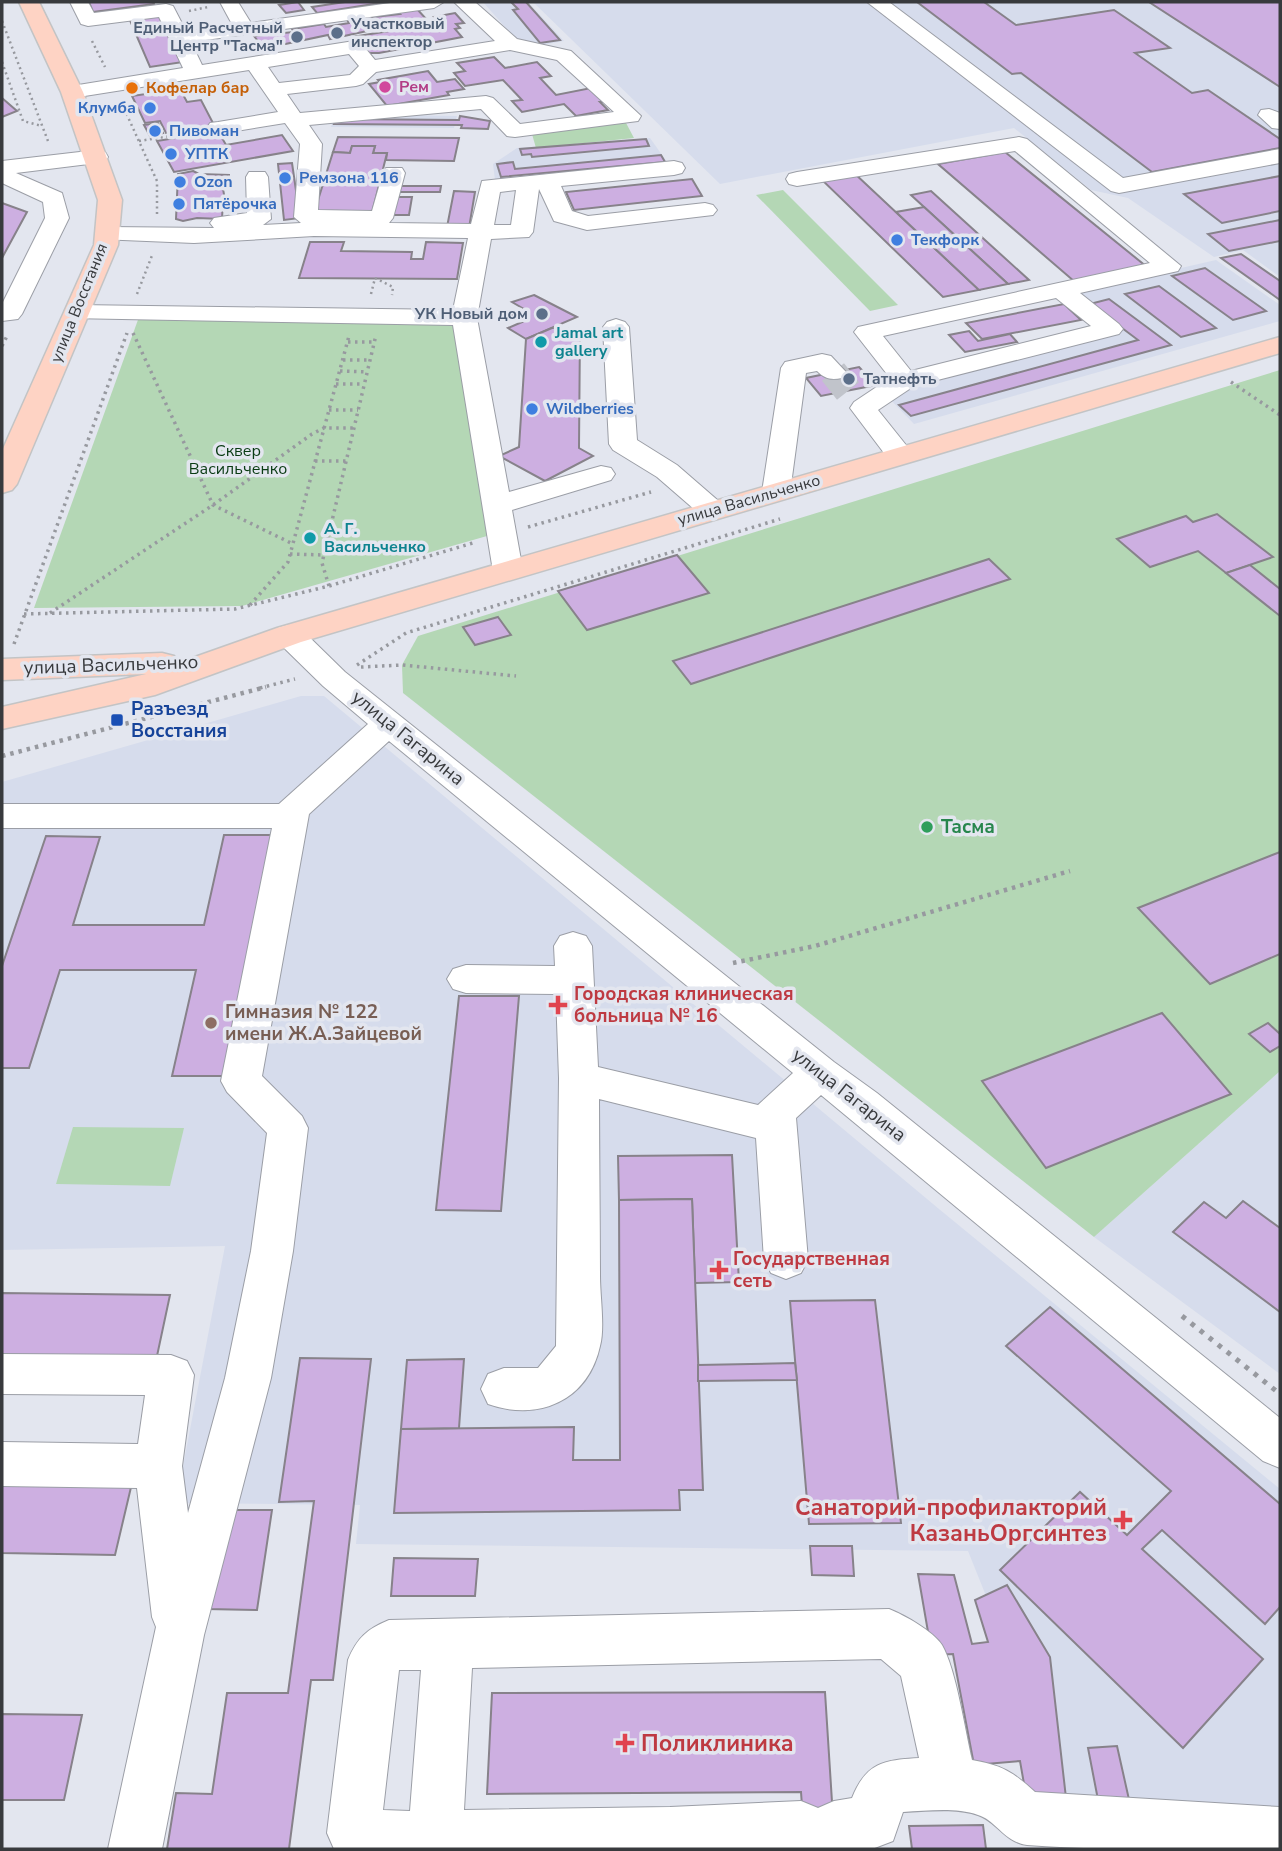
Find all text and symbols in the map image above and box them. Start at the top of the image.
place label: Участковый инспектор [350,13,445,53]
place label: Единый Расчетный Центр "Тасма" [133,17,283,57]
marker: Участковый инспектор [329,25,345,41]
marker: Единый Расчетный Центр "Тасма" [289,29,305,45]
place label: Рем [399,76,429,98]
place label: Кофелар бар [146,77,250,99]
marker: Рем [377,79,393,95]
marker: Кофелар бар [124,80,140,96]
place label: Клумба [78,97,136,119]
marker: Клумба [142,100,158,116]
place label: Пивоман [169,120,239,142]
marker: Пивоман [147,123,163,139]
place label: УПТК [184,143,229,165]
marker: УПТК [163,146,179,162]
place label: Ремзона 116 [299,167,399,189]
marker: Ремзона 116 [277,170,293,186]
place label: Ozon [194,171,233,193]
marker: Ozon [172,174,188,190]
place label: Пятёрочка [193,193,277,215]
marker: Пятёрочка [171,196,187,212]
place label: Текфорк [911,229,980,251]
marker: Текфорк [889,232,905,248]
street label: улица Восстания [45,240,113,366]
place label: УК Новый дом [414,303,528,325]
marker: УК Новый дом [534,306,550,322]
place label: Jamal art gallery [554,322,624,362]
marker: Jamal art gallery [533,334,549,350]
place label: Татнефть [863,368,937,390]
marker: Татнефть [841,371,857,387]
place label: Wildberries [546,398,634,420]
marker: Wildberries [524,401,540,417]
park label: Сквер Васильченко [189,440,287,480]
street label: улица Васильченко [675,469,823,531]
place label: А. Г. Васильченко [324,518,426,558]
marker: А. Г. Васильченко [302,530,318,546]
street label: улица Васильченко [23,649,199,681]
street label: улица Гагарина [346,684,470,792]
place label: Разъезд Восстания [131,696,227,744]
marker: Разъезд Восстания [109,712,125,728]
place label: Тасма [941,814,995,840]
marker: Тасма [919,819,935,835]
place label: Городская клиническая больница № 16 [574,981,794,1029]
marker: Городская клиническая больница № 16 [548,995,568,1015]
place label: Гимназия № 122 имени Ж.А.Зайцевой [225,999,422,1047]
marker: Гимназия № 122 имени Ж.А.Зайцевой [203,1015,219,1031]
street label: улица Гагарина [787,1042,911,1148]
place label: Государственная сеть [733,1246,890,1294]
marker: Государственная сеть [711,1262,727,1278]
place label: Санаторий-профилакторий КазаньОргсинтез [795,1492,1107,1549]
marker: Санаторий-профилакторий КазаньОргсинтез [1113,1510,1133,1530]
place label: Поликлиника [641,1728,794,1759]
marker: Поликлиника [615,1733,635,1753]

